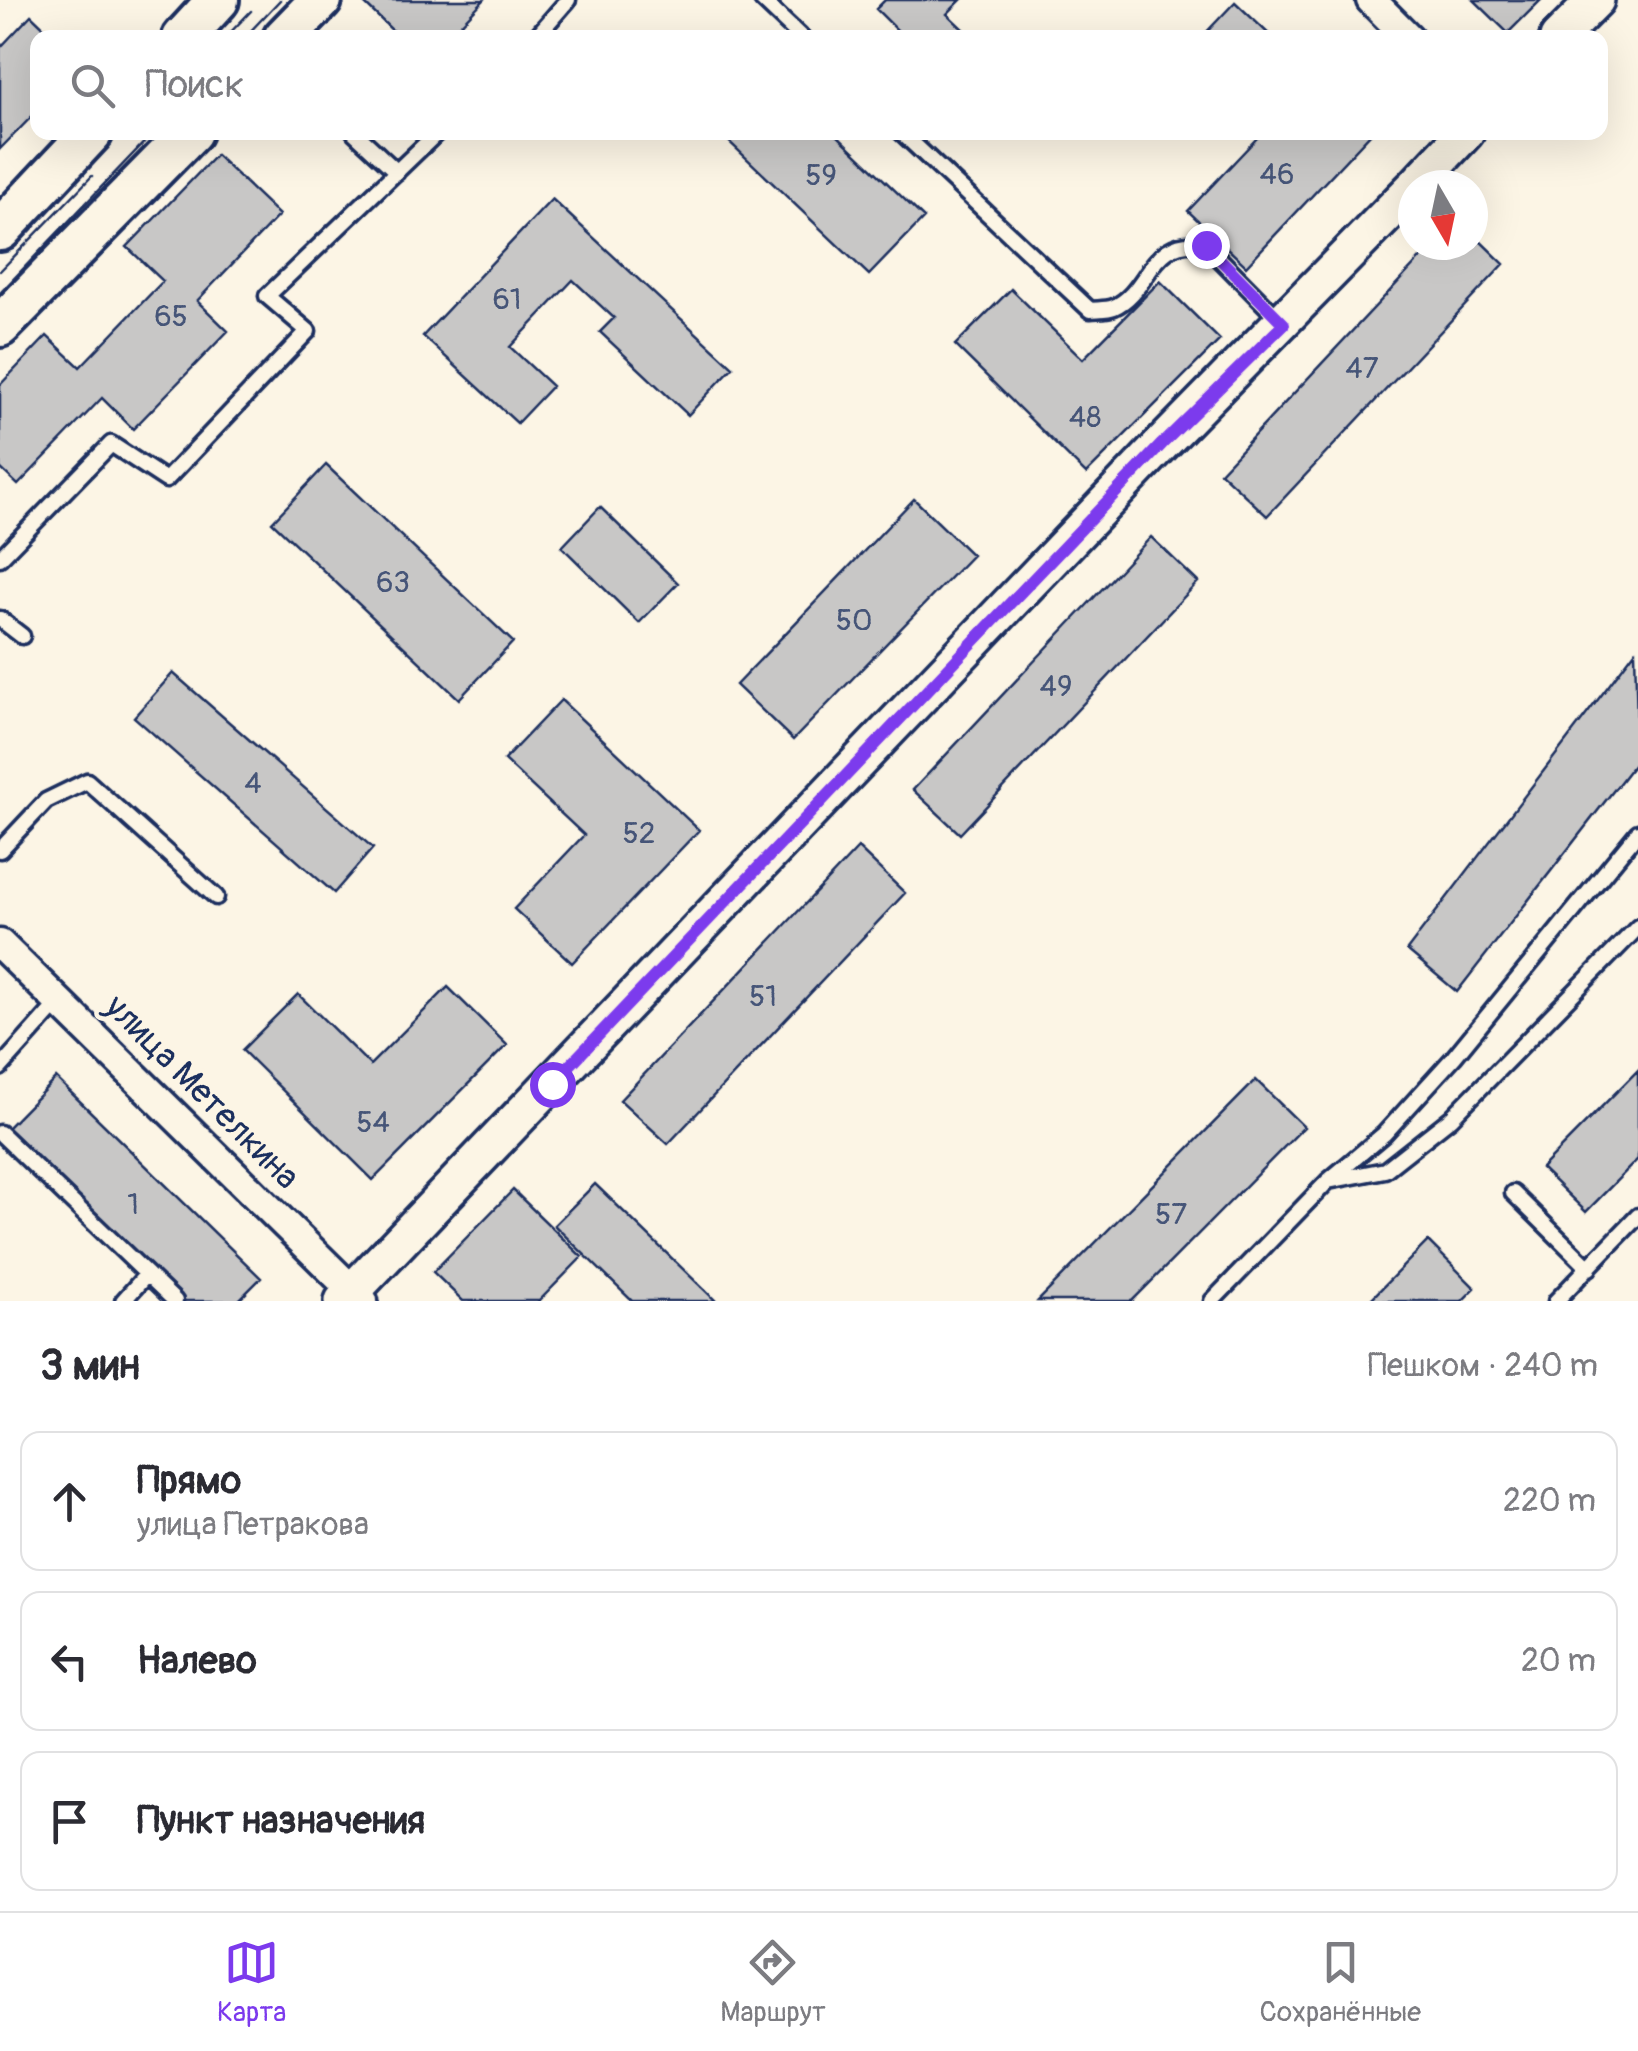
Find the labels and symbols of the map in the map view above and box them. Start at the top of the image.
house number: 46 [1260,156,1294,193]
house number: 59 [805,157,837,194]
north arrow [1398,170,1488,260]
route end [1184,223,1230,269]
house number: 61 [492,281,522,318]
house number: 65 [154,298,188,335]
house number: 47 [1345,350,1379,387]
house number: 48 [1069,399,1101,436]
house number: 63 [376,564,410,601]
house number: 50 [836,602,872,639]
house number: 49 [1040,668,1072,705]
house number: 4 [244,765,262,802]
house number: 52 [622,815,656,852]
house number: 51 [749,978,777,1015]
street label: улица Метелкина [95,985,309,1199]
route start [530,1062,576,1108]
house number: 54 [356,1104,390,1141]
house number: 1 [127,1186,139,1223]
house number: 57 [1155,1196,1187,1233]

